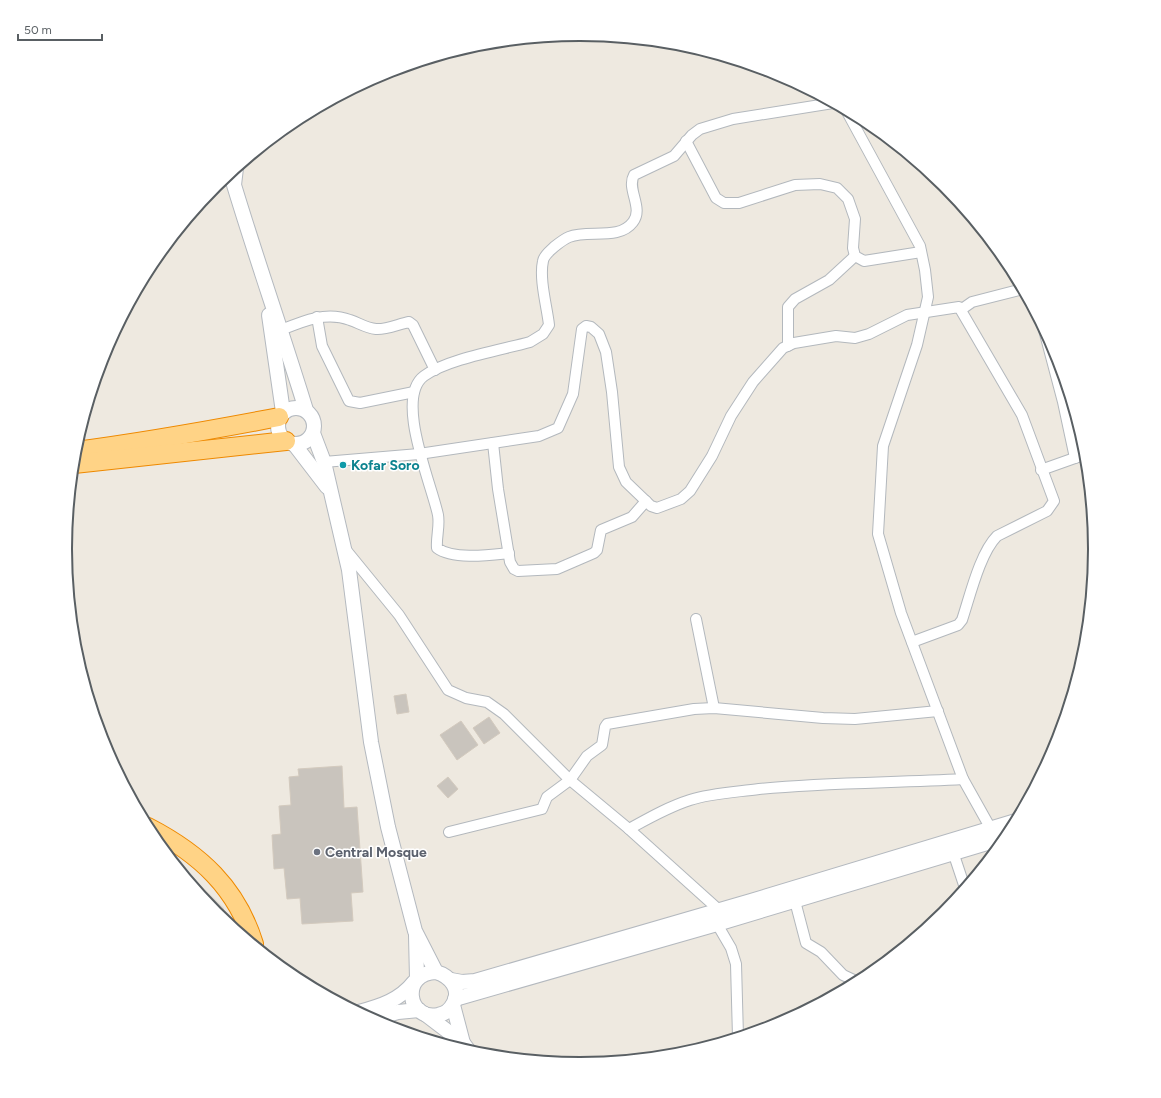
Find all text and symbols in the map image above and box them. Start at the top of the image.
scale bar [18,16,102,42]
text: 50 m [24,23,52,37]
place label: Kofar Soro [351,457,420,474]
marker: Kofar Soro [338,460,348,470]
place label: Central Mosque [325,844,427,861]
marker: Central Mosque [312,847,322,857]

